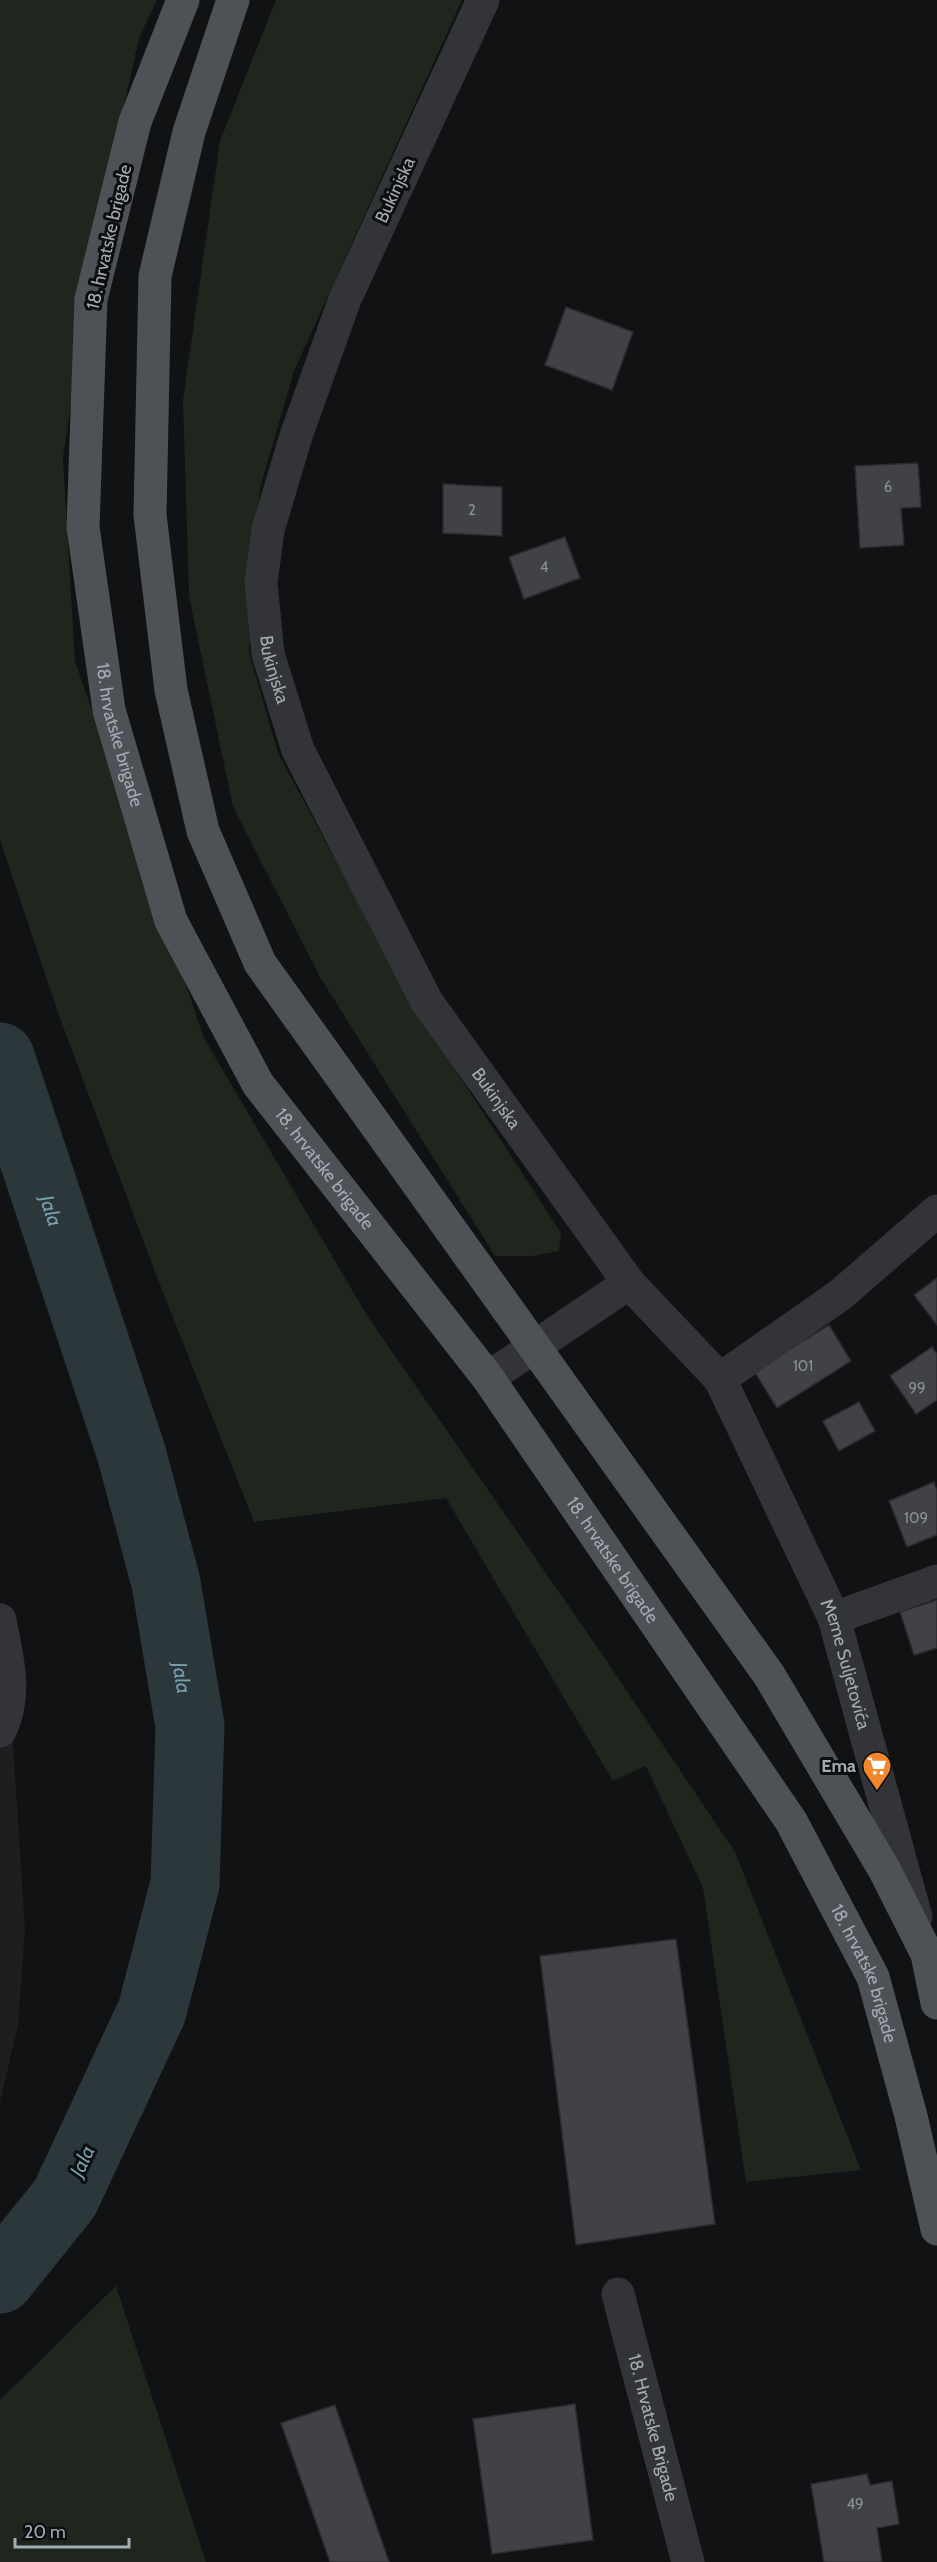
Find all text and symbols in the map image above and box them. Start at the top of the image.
street label: Bukinjska [370,153,420,226]
street label: 18. hrvatske brigade [82,162,136,312]
house number: 6 [884,478,892,496]
house number: 2 [468,501,476,519]
house number: 4 [540,558,549,576]
street label: Bukinjska [255,634,294,707]
street label: 18. hrvatske brigade [91,661,148,810]
street label: Bukinjska [467,1063,526,1133]
street label: 18. hrvatske brigade [270,1104,379,1234]
water label: Jala [34,1190,67,1229]
house number: 101 [793,1357,813,1375]
house number: 99 [908,1379,926,1397]
street label: 18. hrvatske brigade [562,1493,663,1627]
house number: 109 [904,1509,928,1527]
street label: Meme Suljetovića [815,1595,875,1732]
water label: Jala [167,1658,196,1695]
supermarket icon: Ema [861,1750,893,1792]
place label: Ema [821,1755,856,1777]
street label: 18. hrvatske brigade [826,1901,901,2045]
water label: Jala [64,2142,99,2182]
street label: 18. Hrvatske Brigade [623,2351,683,2504]
house number: 49 [846,2495,864,2513]
scale bar [15,2511,129,2549]
text: 20 m [24,2521,66,2543]

